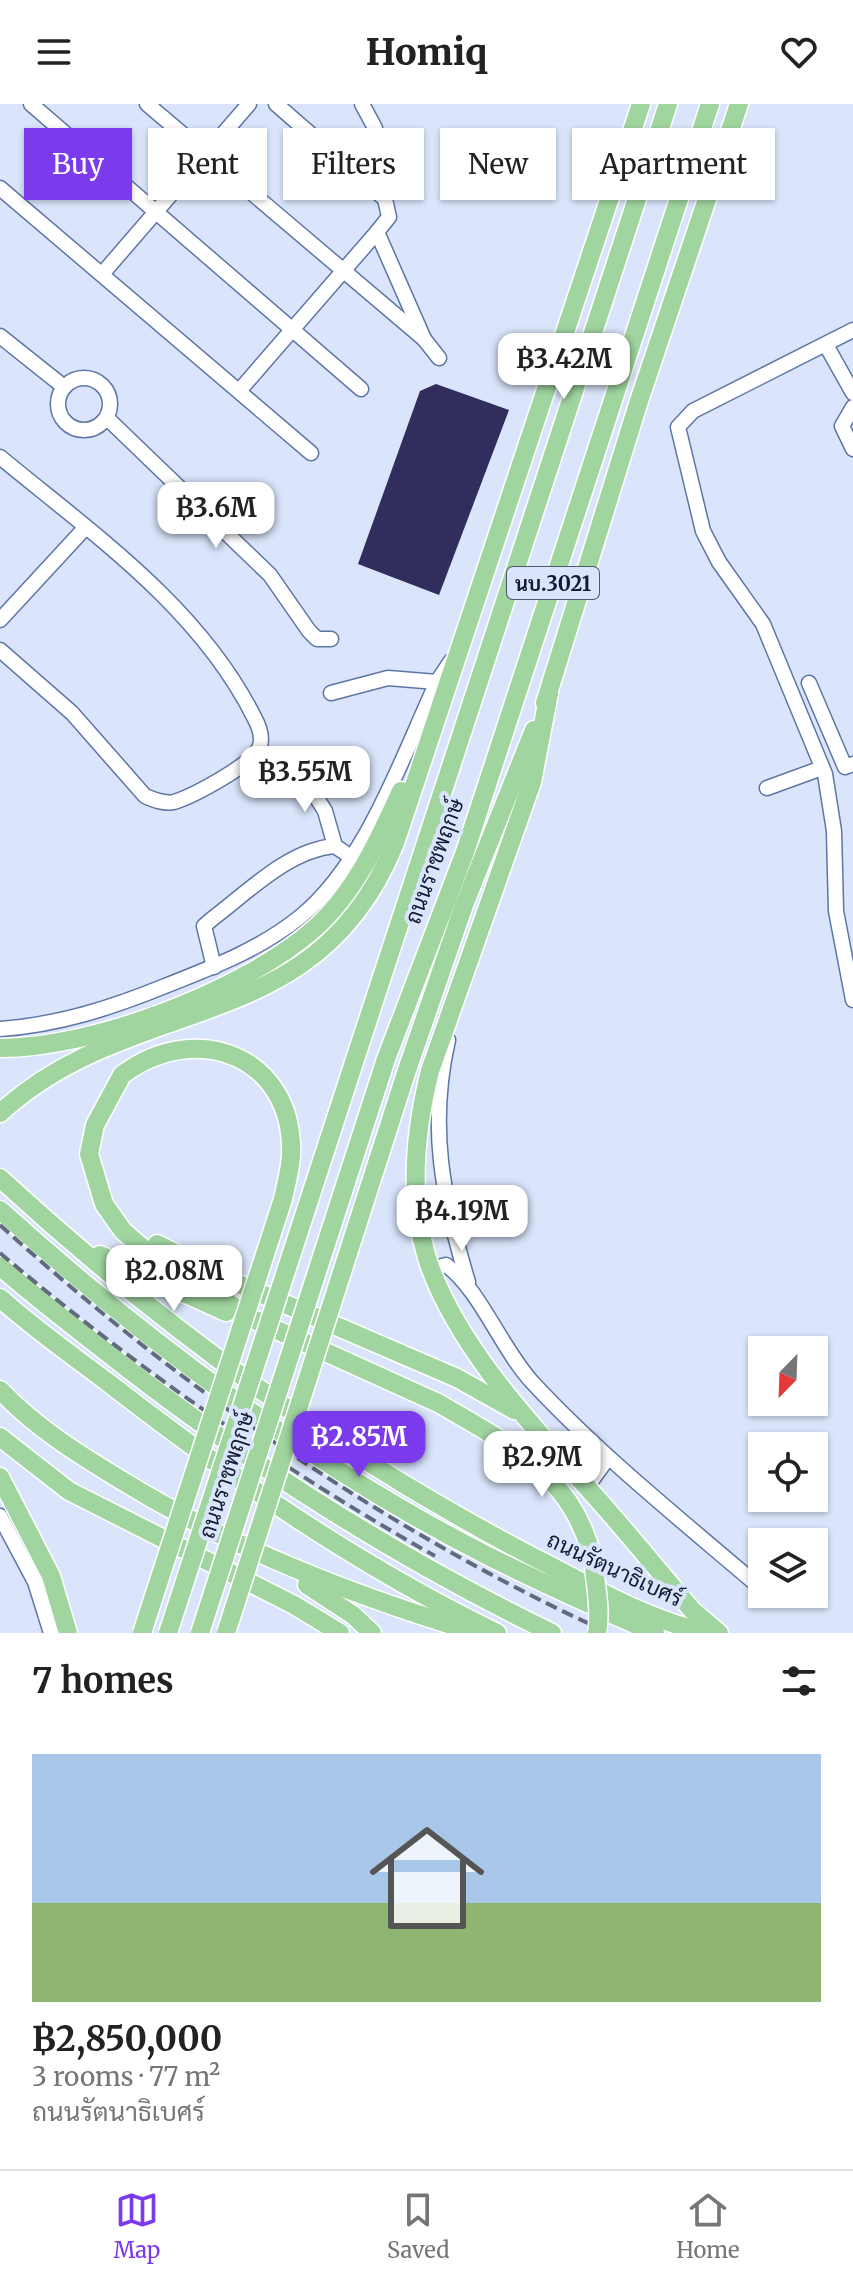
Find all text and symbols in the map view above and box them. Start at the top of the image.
icon: menu [32,30,76,74]
text: Homiq [366,30,487,75]
icon: heart [777,30,821,74]
chip: Buy [24,128,132,200]
chip: Rent [148,128,267,200]
chip: Filters [283,128,424,200]
chip: New [440,128,556,200]
chip: Apartment [572,128,775,200]
pin: ฿3.42M [499,333,629,401]
text: ฿3.42M [516,342,612,375]
pin: ฿3.6M [160,482,272,550]
text: ฿3.6M [175,491,257,524]
road number: นบ.3021 [507,567,599,599]
pin: ฿3.55M [240,746,370,814]
text: ฿3.55M [258,755,352,788]
street label: ถนนราชพฤกษ์ [398,793,470,928]
pin: ฿4.19M [397,1185,527,1253]
text: ฿4.19M [415,1194,509,1227]
pin: ฿2.08M [109,1245,239,1313]
text: ฿2.08M [124,1254,224,1287]
north arrow [748,1336,828,1416]
map controls [748,1336,828,1608]
street label: ถนนราชพฤกษ์ [192,1407,260,1542]
pin: ฿2.85M [294,1411,424,1479]
text: ฿2.85M [310,1420,408,1453]
pin: ฿2.9M [486,1431,598,1499]
button: locate [748,1432,828,1512]
text: ฿2.9M [502,1440,582,1473]
street label: ถนนรัตนาธิเบศร์ [543,1525,687,1613]
button: layers [748,1528,828,1608]
icon: filters [777,1659,821,1703]
text: 7 homes [32,1660,174,1702]
icon: home [355,1806,499,1950]
text: ฿2,850,000 [32,2018,222,2060]
text: 3 rooms · 77 m² [32,2060,220,2093]
text: ถนนรัตนาธิเบศร์ [32,2095,205,2128]
tab: Map [113,2188,160,2264]
tab: Saved [387,2188,449,2264]
tab: Home [676,2188,740,2264]

